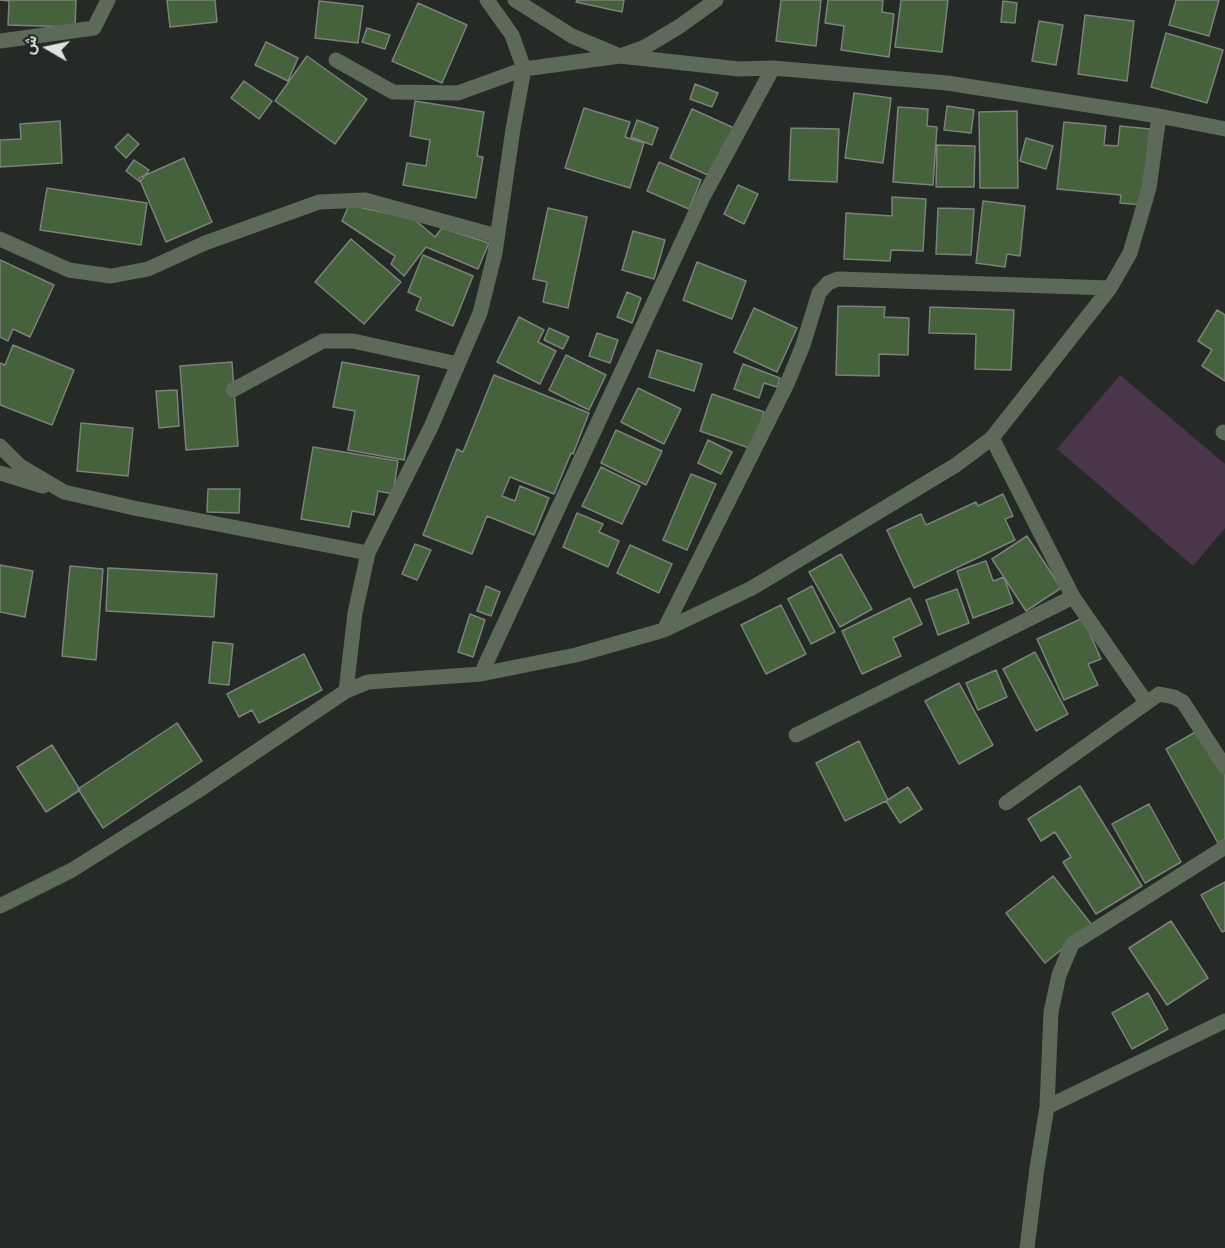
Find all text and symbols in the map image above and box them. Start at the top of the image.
north arrow [18,18,78,78]
text: ش [19,34,41,56]

